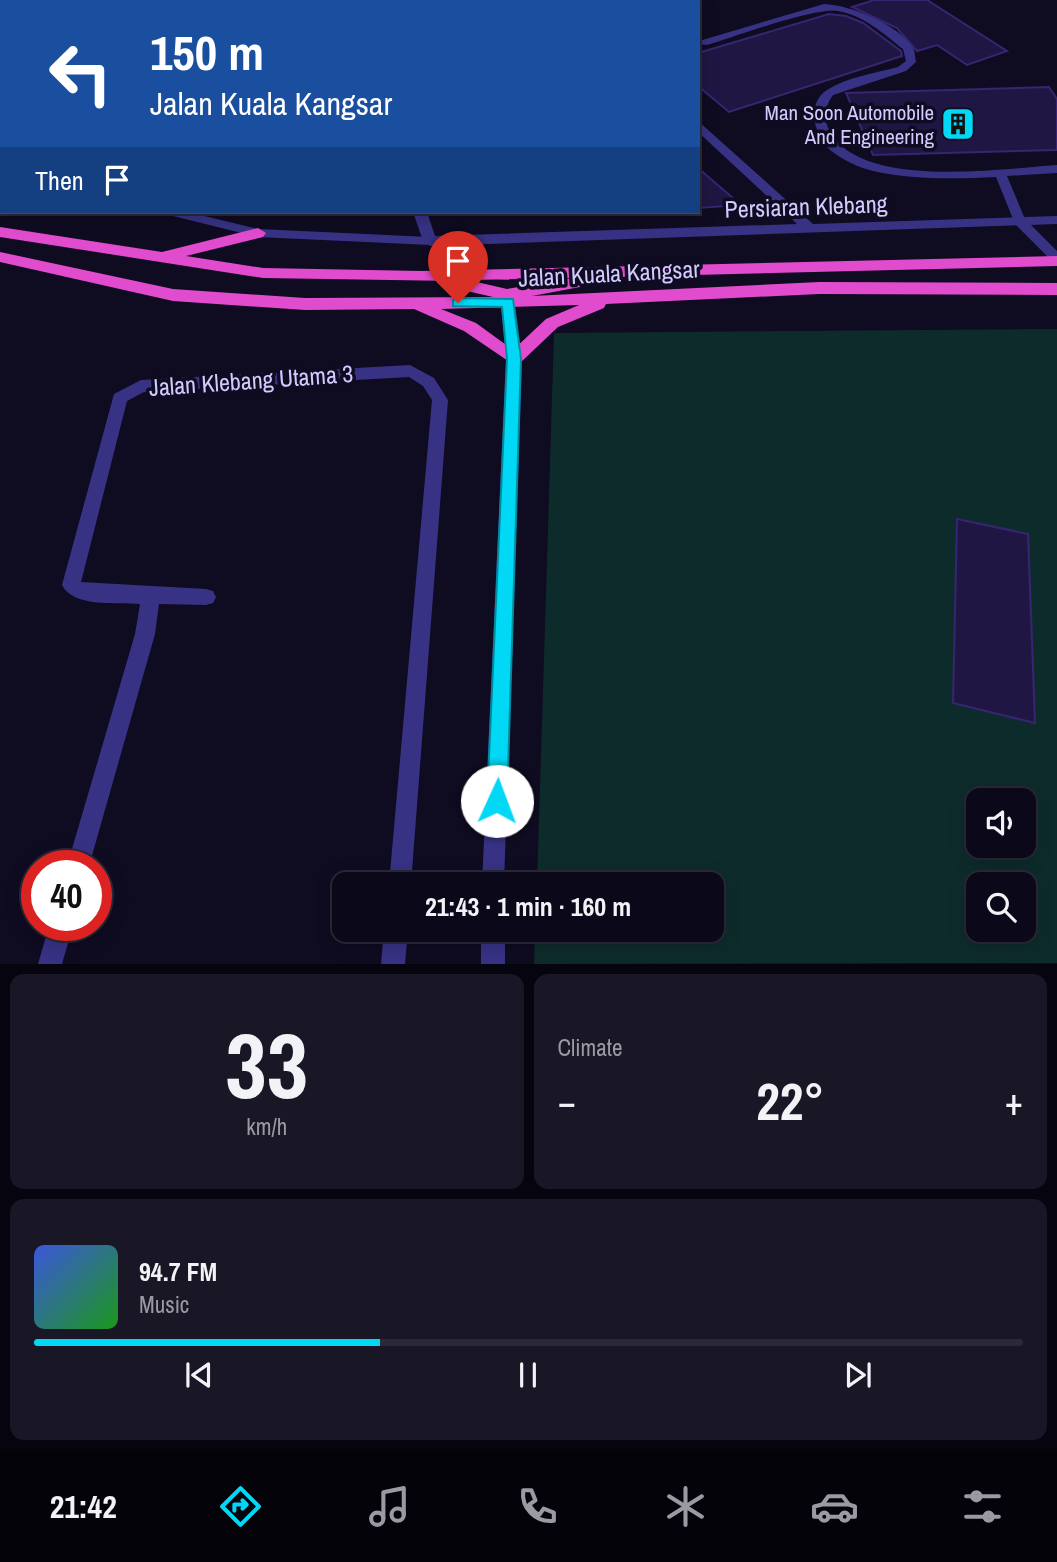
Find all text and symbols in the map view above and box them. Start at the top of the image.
text: 150 m [150,19,264,85]
icon: left [35,28,126,119]
text: Jalan Kuala Kangsar [150,82,392,125]
place label: Man Soon Automobile And Engineering [765,98,934,151]
building icon: Man Soon Automobile And Engineering [939,105,977,143]
icon: arrive [98,161,136,199]
text: Then [35,163,84,198]
street label: Persiaran Klebang [724,187,888,225]
pin [428,231,488,303]
icon: arrive [439,242,477,280]
street label: Jalan Kuala Kangsar [517,252,701,294]
street label: Jalan Klebang Utama 3 [148,357,354,403]
position arrow [460,764,534,838]
map controls [966,788,1036,942]
button: sound [966,788,1036,858]
speed limit sign: 40 [21,850,112,941]
button: search [966,872,1036,942]
text: 21:43 · 1 min · 160 m [425,889,631,924]
text: 33 [225,1004,308,1126]
text: Climate [558,1032,622,1063]
text: 22° [756,1066,824,1136]
text: − [558,1076,576,1127]
text: + [1005,1076,1023,1127]
text: km/h [246,1111,287,1142]
text: 94.7 FM [139,1254,217,1289]
text: Music [139,1289,189,1320]
icon: previous [180,1356,218,1394]
icon: pause [509,1356,547,1394]
icon: next [839,1356,877,1394]
icon: directions [216,1482,265,1531]
icon: music [365,1482,414,1531]
icon: phone [513,1482,562,1531]
icon: climate [661,1482,710,1531]
icon: car [810,1482,859,1531]
icon: filters [958,1482,1007,1531]
text: 21:42 [50,1485,117,1528]

